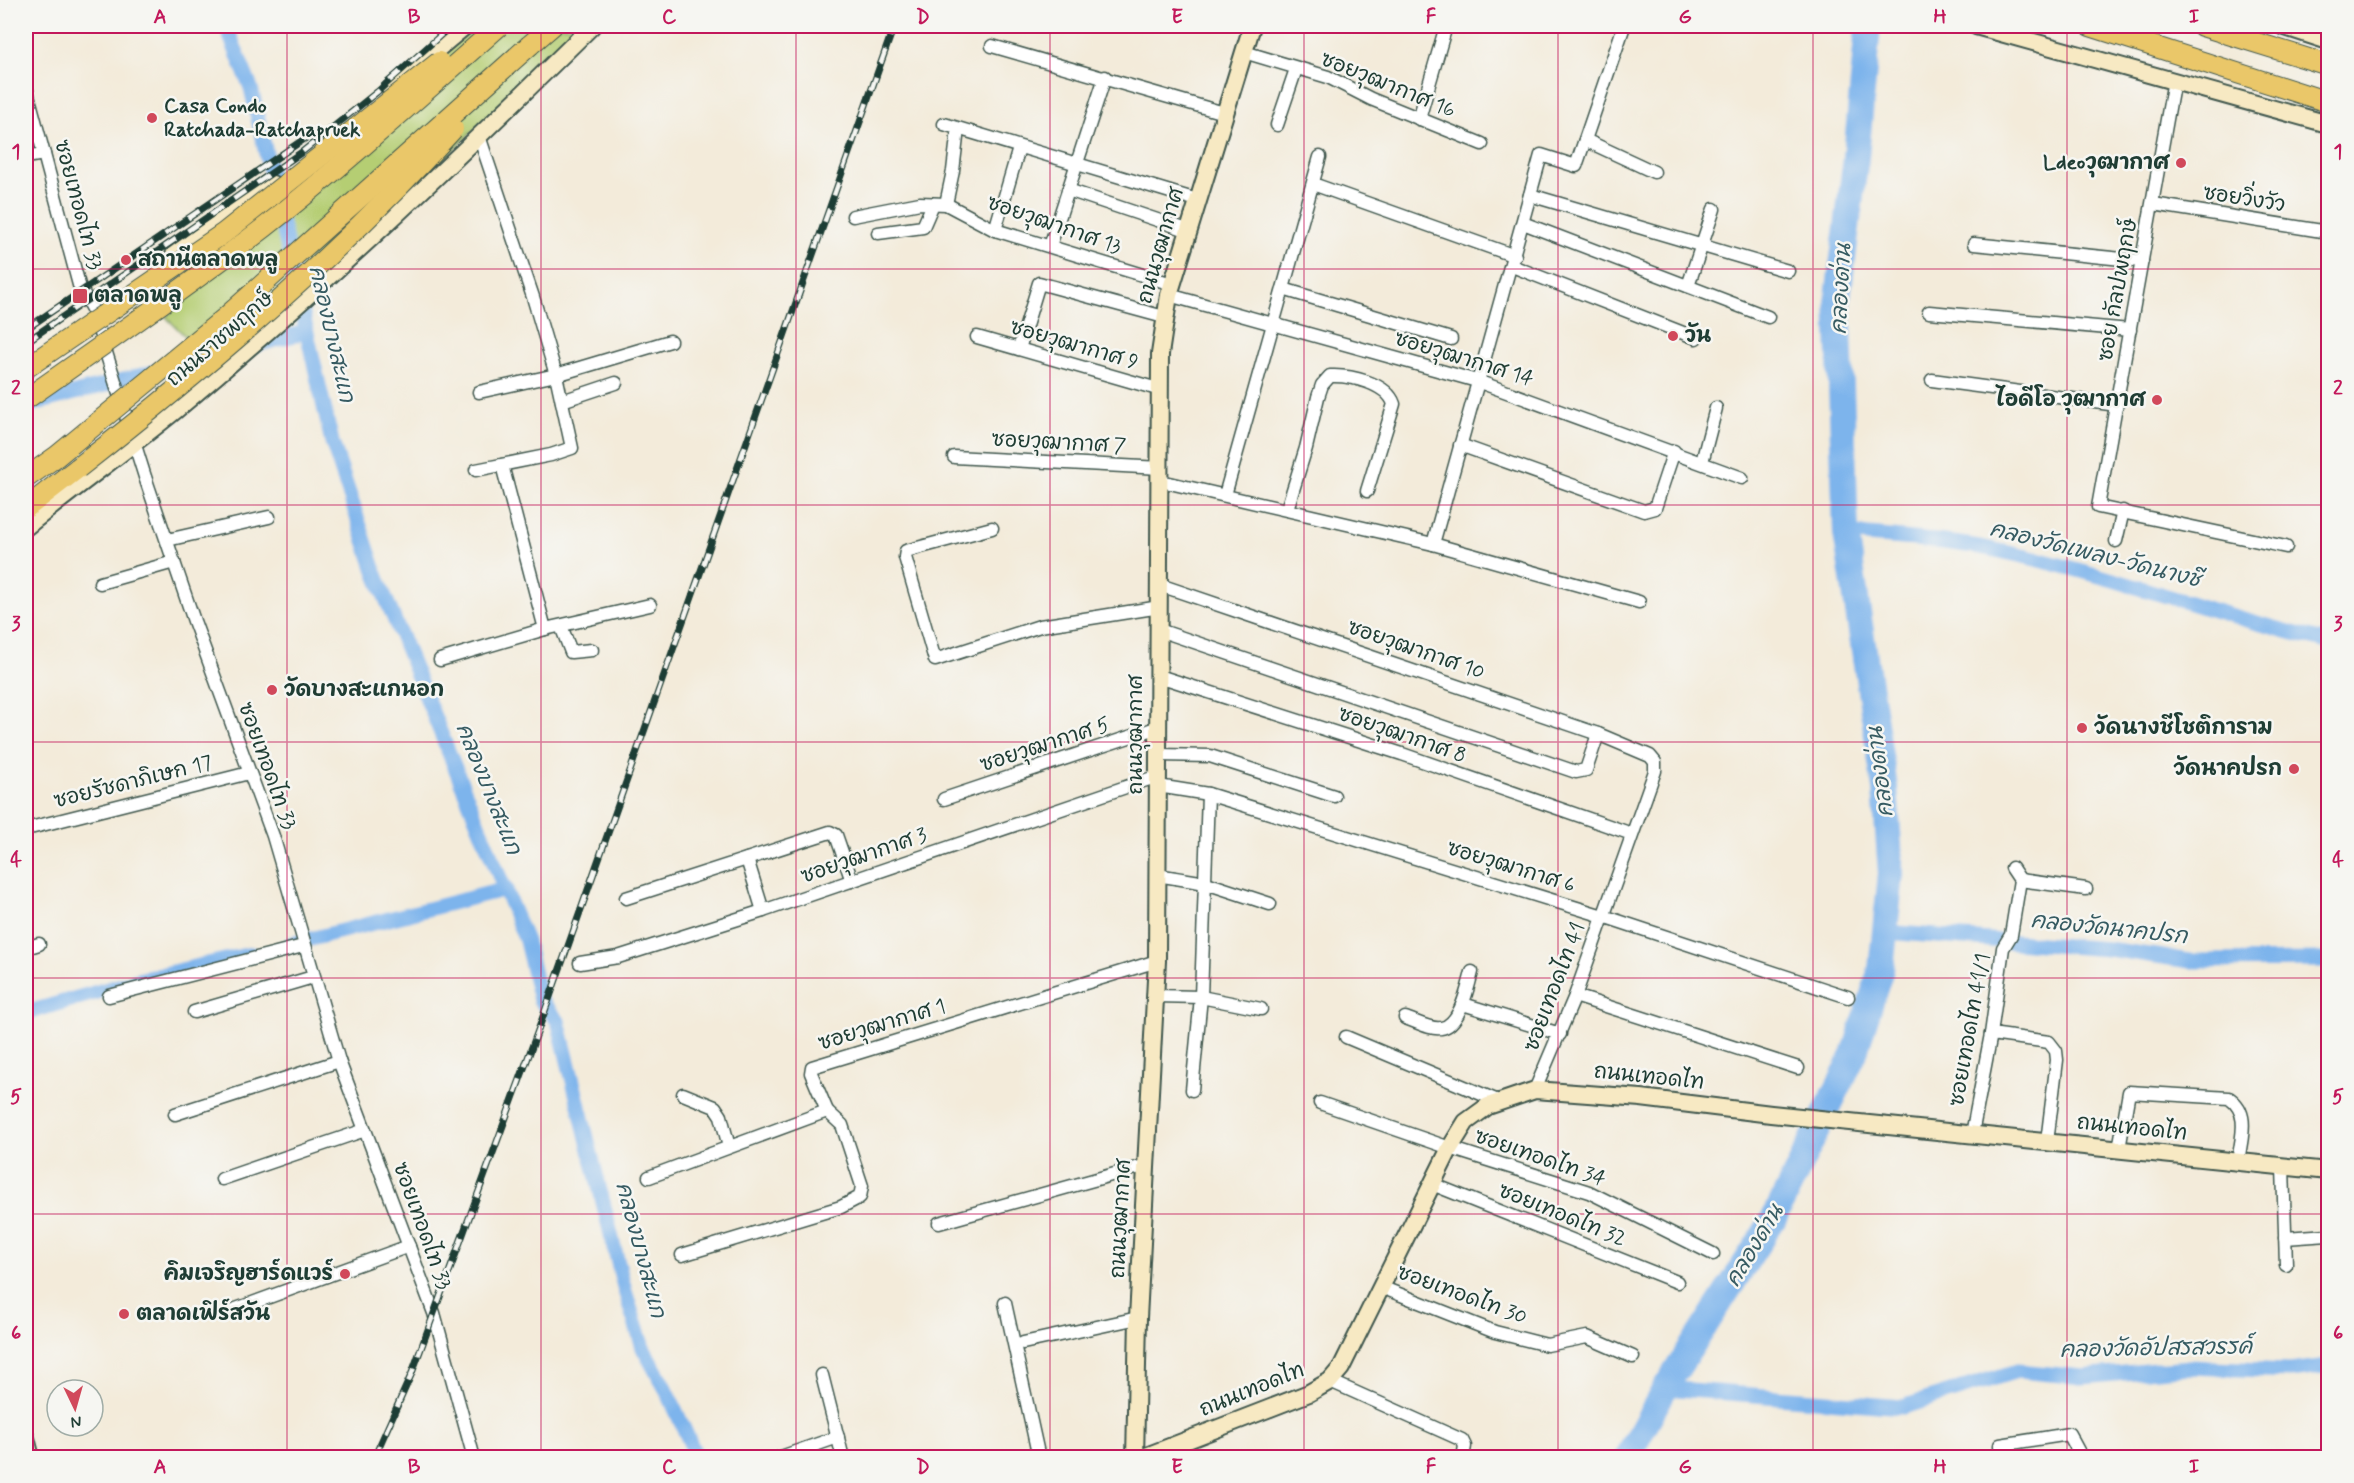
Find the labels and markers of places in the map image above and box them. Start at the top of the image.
place label: Casa Condo Ratchada-Ratchapruek [164,92,361,144]
marker: Casa Condo Ratchada-Ratchapruek [145,111,159,125]
place label: Ldeoวุฒากาศ [2043,149,2171,178]
marker: Ldeoวุฒากาศ [2174,156,2188,170]
place label: สถานีตลาดพลู [138,245,278,274]
marker: สถานีตลาดพลู [119,253,133,267]
place label: ตลาดพลู [94,282,182,310]
marker: ตลาดพลู [71,287,89,305]
place label: วัน [1685,322,1711,350]
marker: วัน [1666,329,1680,343]
place label: ไอดีโอ วุฒากาศ [1995,384,2147,415]
marker: ไอดีโอ วุฒากาศ [2150,393,2164,407]
place label: วัดบางสะแกนอก [284,676,444,704]
marker: วัดบางสะแกนอก [265,683,279,697]
place label: วัดนางชีโชติการาม [2094,712,2273,742]
marker: วัดนางชีโชติการาม [2075,721,2089,735]
place label: วัดนาคปรก [2174,755,2282,783]
marker: วัดนาคปรก [2287,762,2301,776]
place label: คิมเจริญฮาร์ดแวร์ [163,1258,333,1288]
marker: คิมเจริญฮาร์ดแวร์ [338,1267,352,1281]
place label: ตลาดเฟิร์สวัน [136,1298,270,1328]
marker: ตลาดเฟิร์สวัน [117,1307,131,1321]

